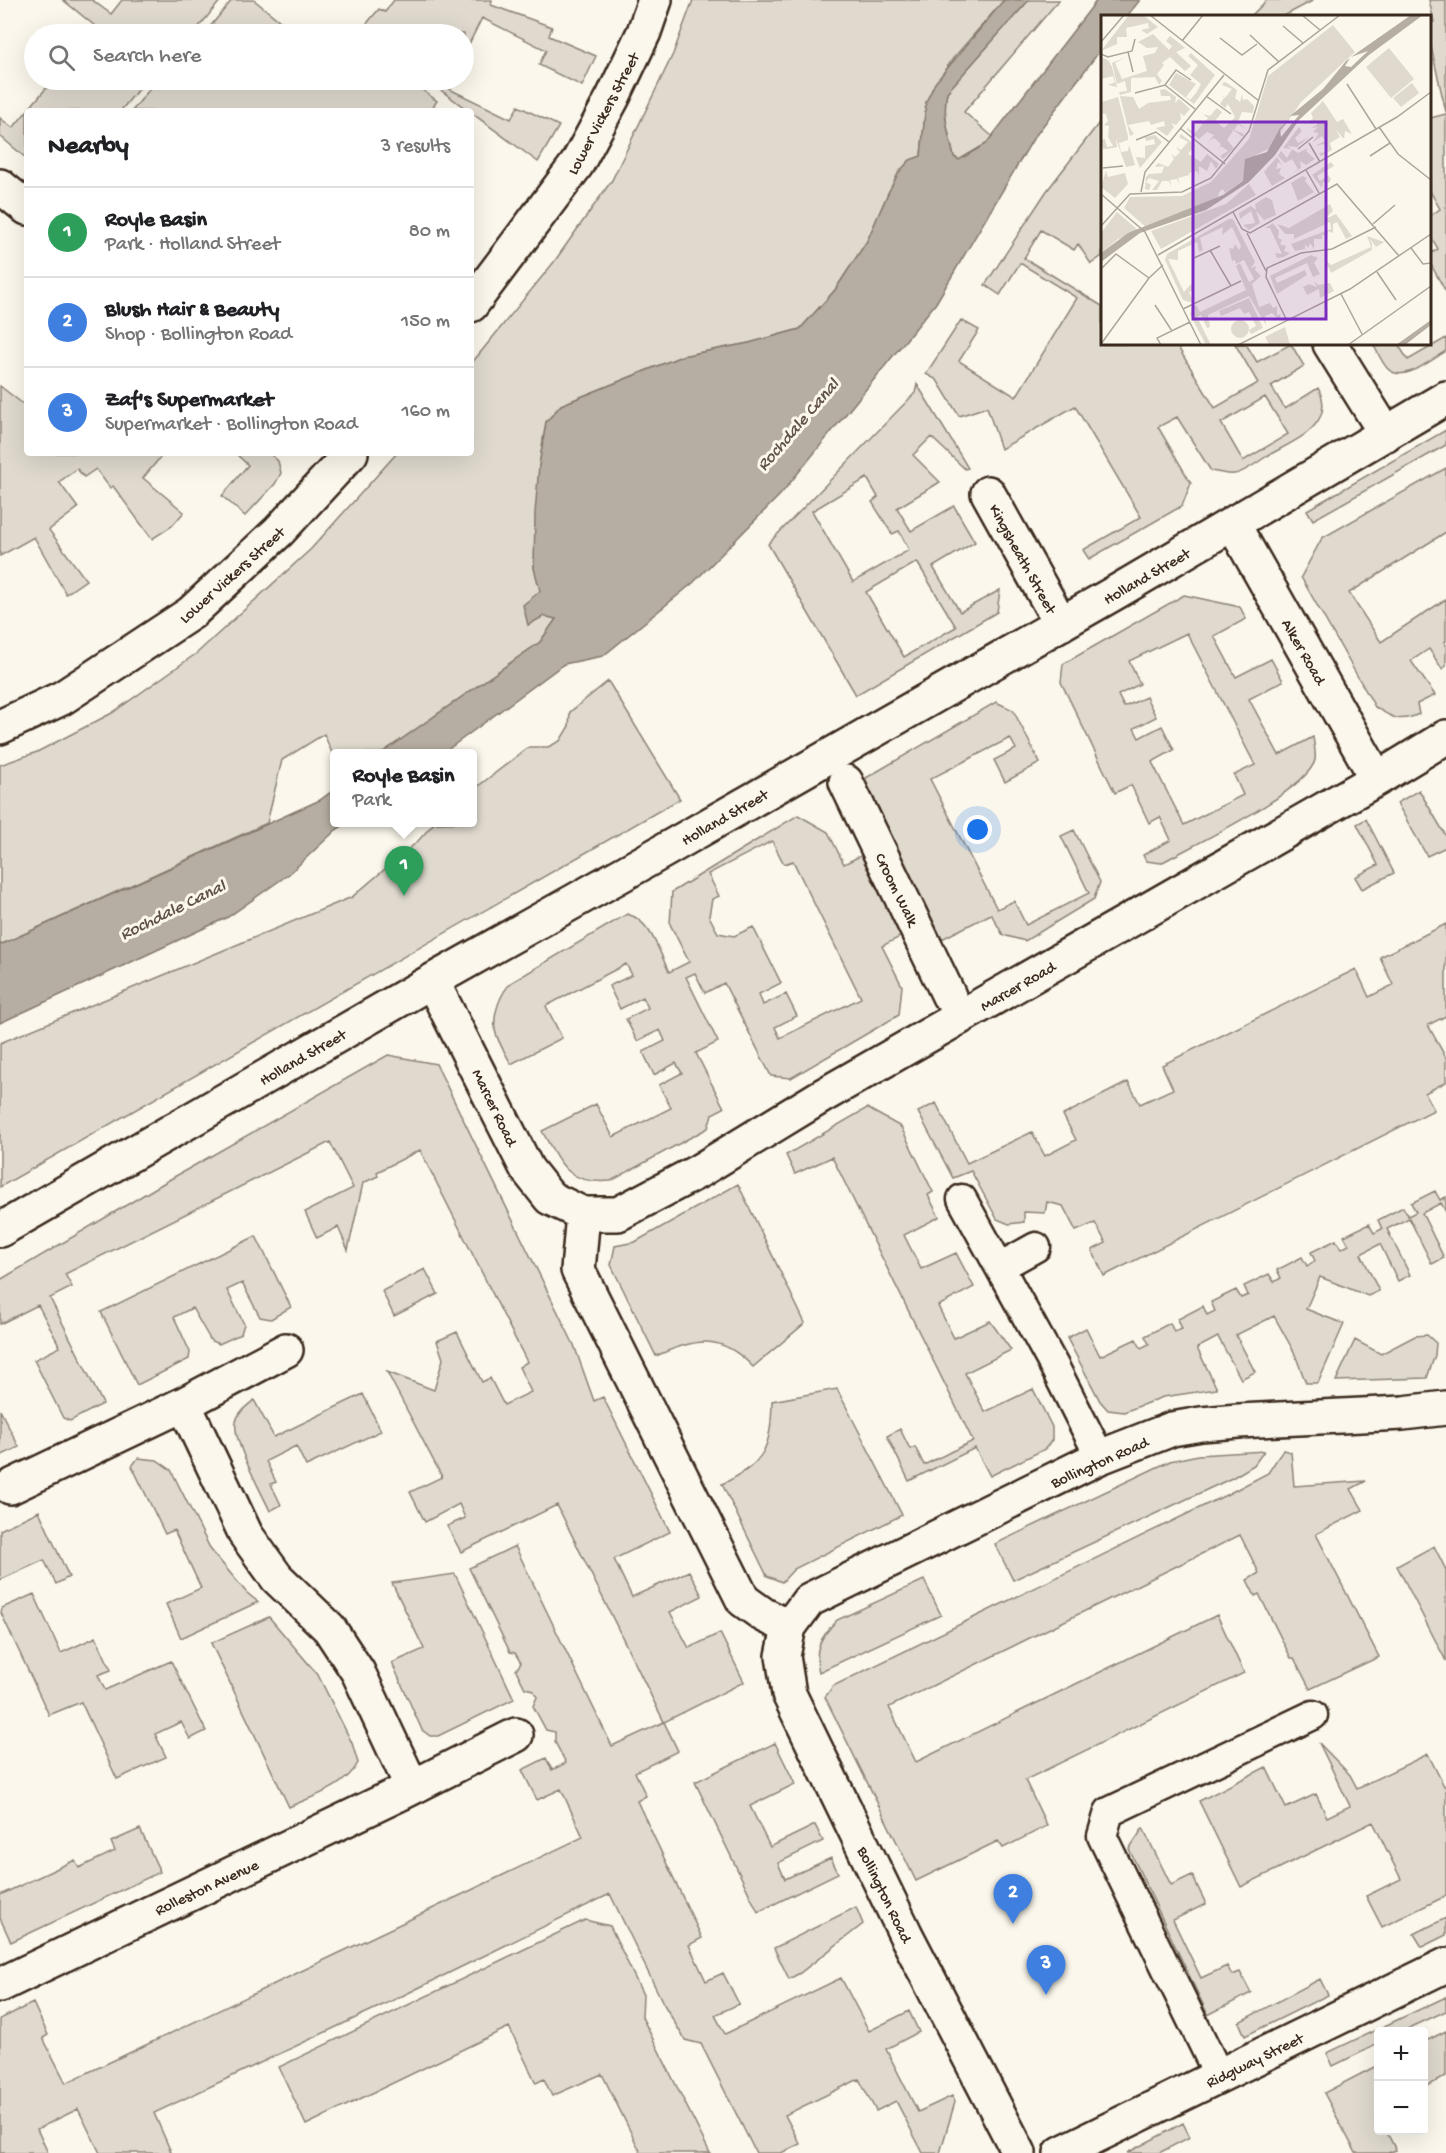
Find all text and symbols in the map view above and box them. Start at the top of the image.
inset map [1101,15,1431,345]
search box [24,24,474,90]
icon: search [45,41,78,74]
text: Search here [93,44,201,70]
street label: Lower Vickers Street [565,49,646,179]
text: Nearby [48,132,129,163]
text: 3 results [381,136,450,159]
text: Royle Basin [105,208,207,234]
text: 1 [63,221,72,244]
text: 80 m [409,221,450,244]
text: Park · Holland Street [105,234,280,257]
text: Blush Hair & Beauty [105,298,279,324]
text: 2 [63,311,72,334]
text: 150 m [401,311,450,334]
text: Shop · Bollington Road [105,324,292,347]
water label: Rochdale Canal [753,375,845,476]
text: Zaf's Supermarket [105,388,273,414]
text: 3 [62,401,73,424]
text: 160 m [401,401,450,424]
text: Supermarket · Bollington Road [105,414,358,437]
street label: Kingsheath Street [983,502,1060,619]
street label: Lower Vickers Street [177,523,291,629]
street label: Holland Street [1101,545,1196,610]
street label: Alker Road [1276,616,1329,690]
popup [330,749,477,827]
text: Royle Basin [353,764,454,790]
street label: Holland Street [679,786,774,851]
text: Park [353,790,391,813]
your location [963,815,992,844]
pin: 1 [384,846,424,896]
street label: Croom Walk [869,851,922,932]
water label: Rochdale Canal [117,876,230,946]
street label: Marcer Road [978,958,1061,1017]
street label: Holland Street [257,1026,352,1091]
street label: Marcer Road [466,1067,520,1152]
street label: Bollington Road [1048,1434,1154,1495]
street label: Bollington Road [851,1843,915,1948]
street label: Rolleston Avenue [153,1857,263,1921]
pin: 2 [994,1874,1032,1924]
pin: 3 [1026,1946,1066,1995]
map controls [1374,2027,1428,2135]
button: + [1374,2027,1428,2081]
street label: Ridgway Street [1204,2030,1309,2094]
button: − [1374,2081,1428,2135]

